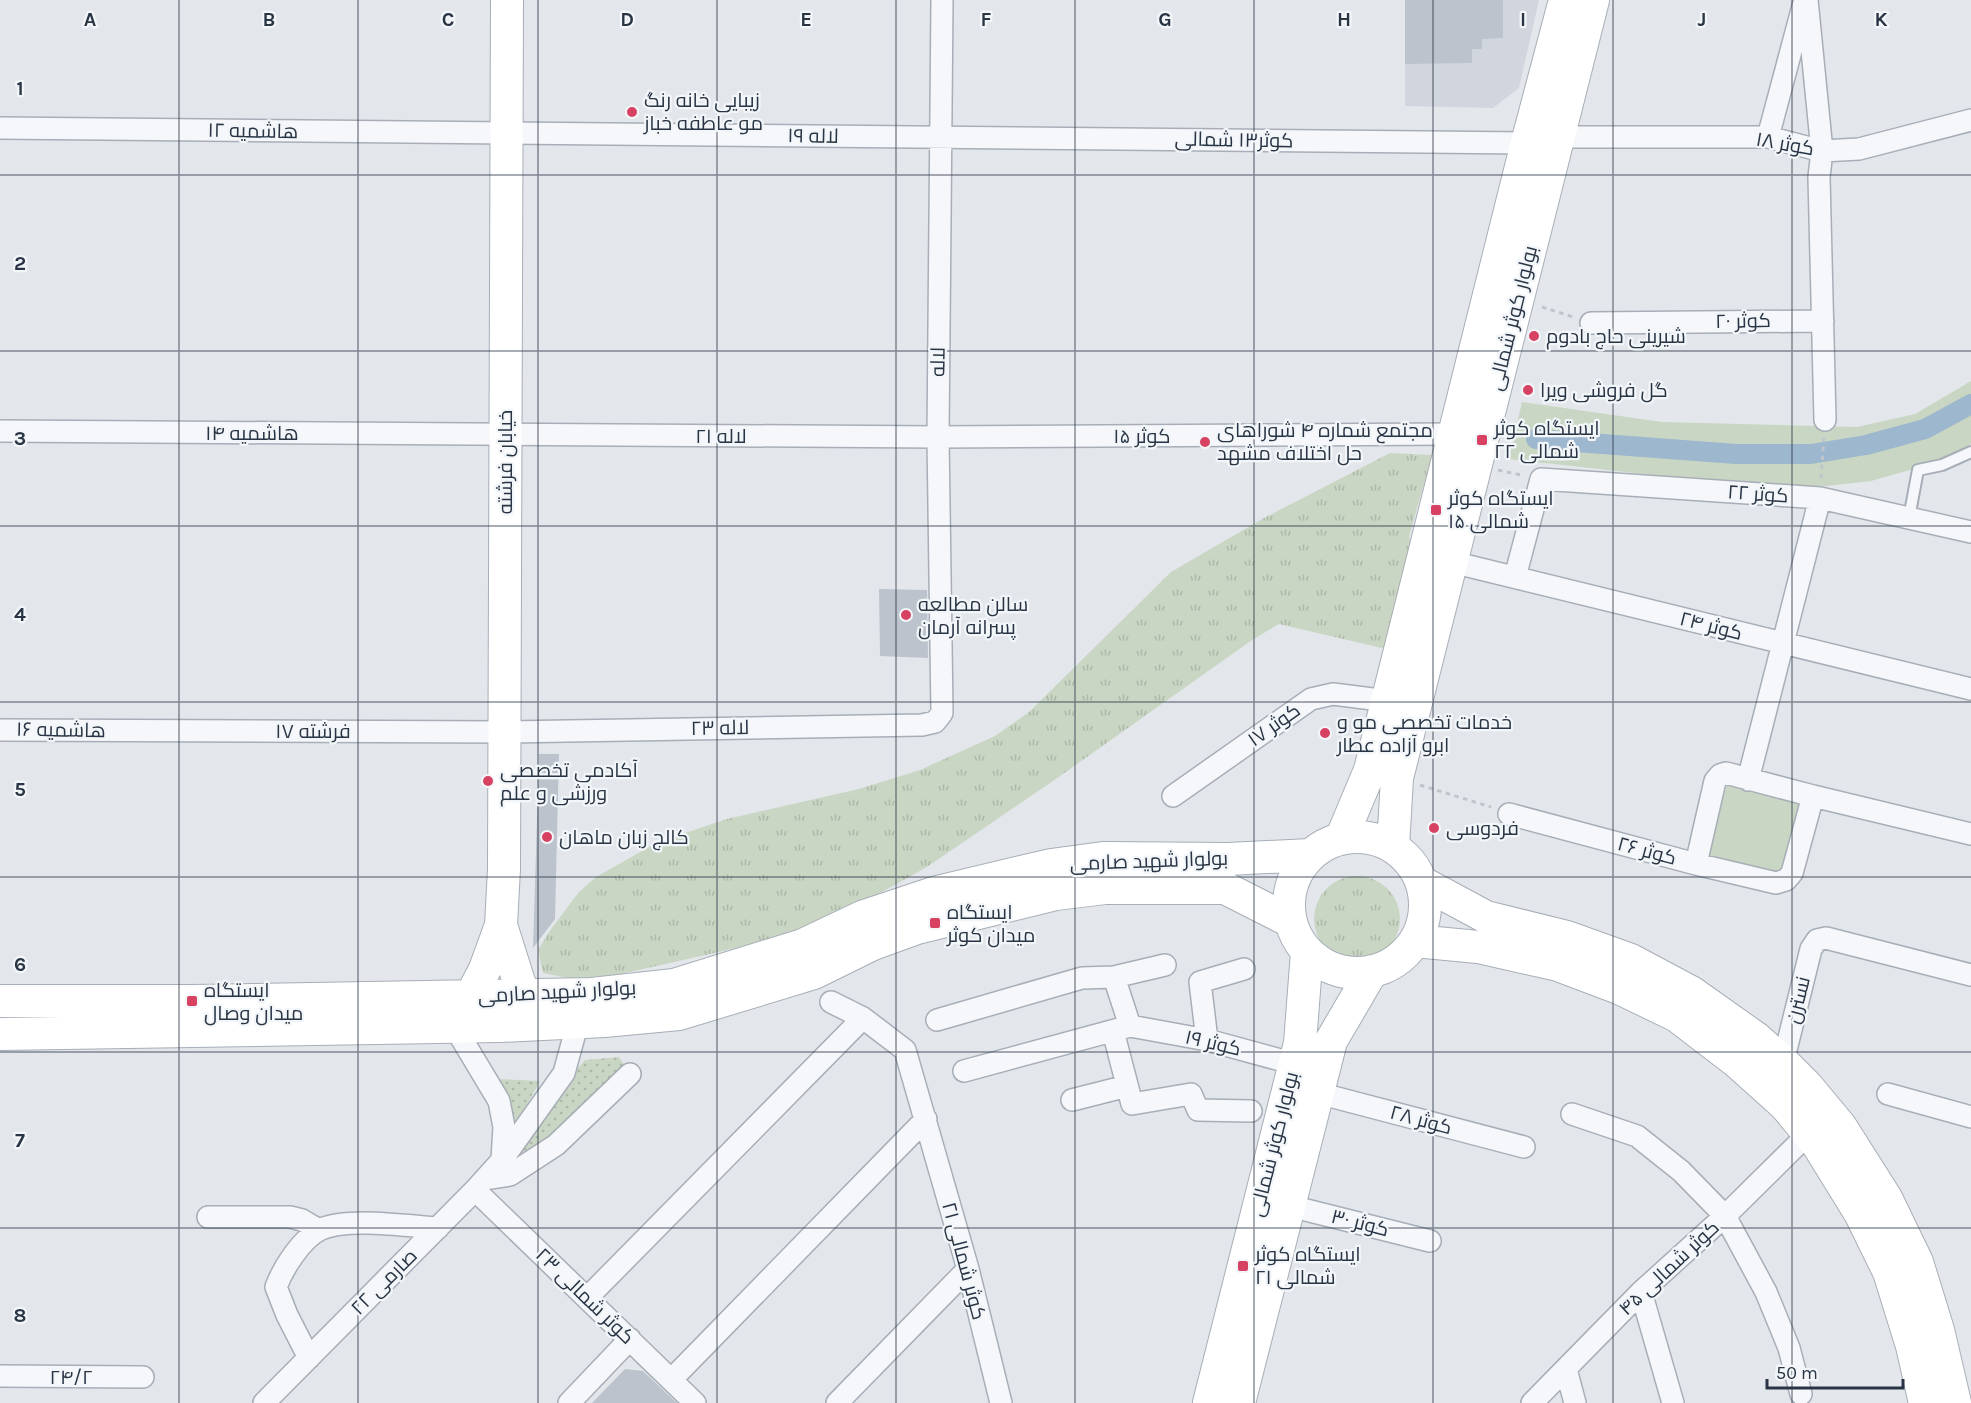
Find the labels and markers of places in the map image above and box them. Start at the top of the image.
place label: زیبایی خانه رنگ مو عاطفه خباز [643,89,763,135]
marker: زیبایی خانه رنگ مو عاطفه خباز [625,105,639,119]
place label: شیرینی حاج بادوم [1546,325,1686,350]
marker: شیرینی حاج بادوم [1527,329,1541,343]
place label: گل فروشی ویرا [1540,379,1668,403]
marker: گل فروشی ویرا [1521,383,1535,397]
place label: ایستگاه کوثر شمالی ۲۲ [1493,417,1600,464]
place label: مجتمع شماره ۴ شوراهای حل اختلاف مشهد [1217,419,1433,466]
marker: ایستگاه کوثر شمالی ۲۲ [1475,433,1489,447]
marker: مجتمع شماره ۴ شوراهای حل اختلاف مشهد [1198,435,1212,449]
place label: ایستگاه کوثر شمالی ۱۵ [1447,487,1554,534]
marker: ایستگاه کوثر شمالی ۱۵ [1429,503,1443,517]
place label: سالن مطالعه پسرانه آرمان [918,593,1028,640]
marker: سالن مطالعه پسرانه آرمان [899,608,913,622]
place label: خدمات تخصصی مو و ابرو آزاده عطار [1336,711,1512,757]
marker: خدمات تخصصی مو و ابرو آزاده عطار [1318,726,1332,740]
place label: آکادمی تخصصی ورزشی و علم [500,759,639,807]
marker: آکادمی تخصصی ورزشی و علم [481,774,495,788]
place label: فردوسی [1446,817,1519,841]
marker: فردوسی [1427,821,1441,835]
place label: کالج زبان ماهان [559,826,689,851]
marker: کالج زبان ماهان [540,830,554,844]
place label: ایستگاه میدان کوثر [946,901,1035,948]
marker: ایستگاه میدان کوثر [928,916,942,930]
place label: ایستگاه میدان وصال [204,979,303,1026]
marker: ایستگاه میدان وصال [185,994,199,1008]
place label: ایستگاه کوثر شمالی ۲۱ [1254,1243,1361,1290]
marker: ایستگاه کوثر شمالی ۲۱ [1236,1259,1250,1273]

